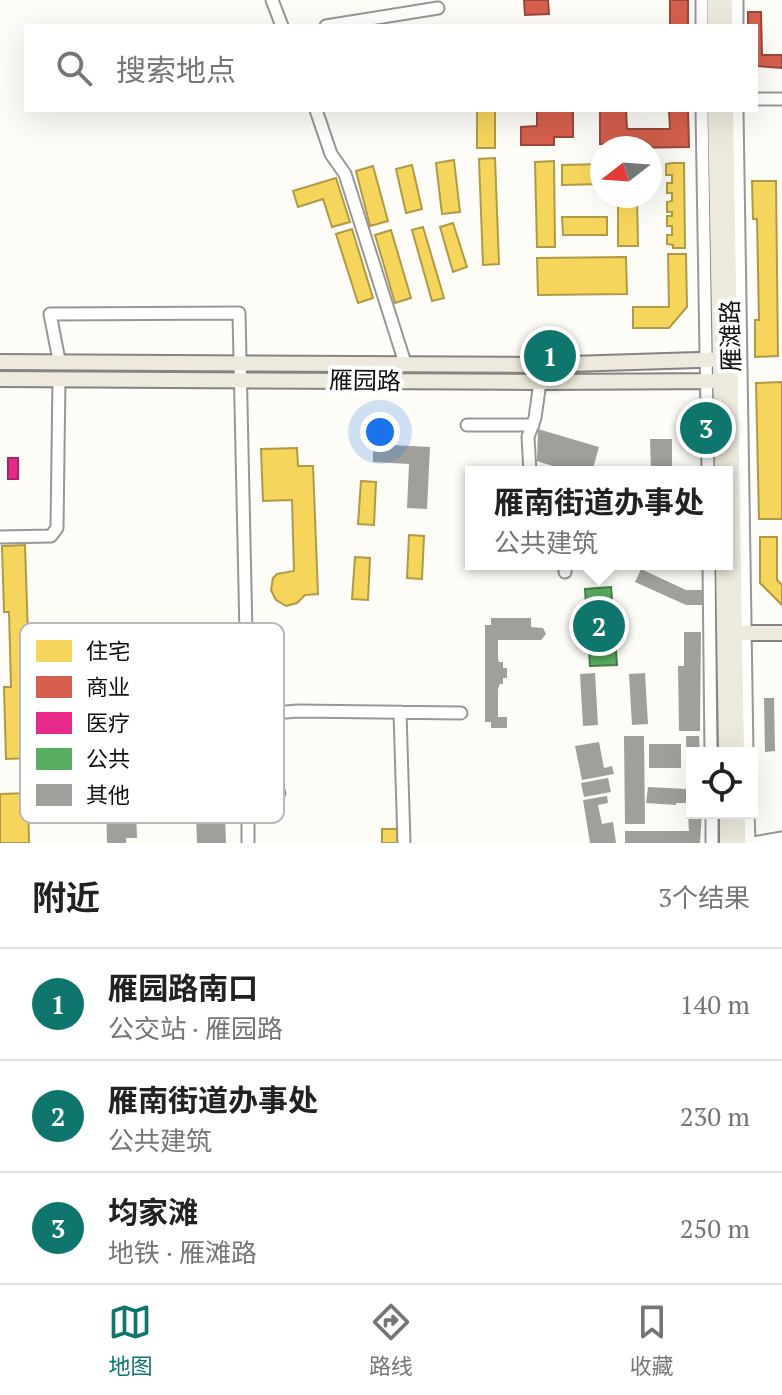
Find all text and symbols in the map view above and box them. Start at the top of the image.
search box [24,24,758,112]
icon: search [52,46,96,90]
text: 搜索地点 [116,50,236,90]
north arrow [590,136,662,208]
street label: 雁滩路 [713,300,747,372]
pin: 1 [524,326,576,386]
street label: 雁园路 [329,363,401,397]
pin: 3 [680,398,732,458]
your location [360,412,400,452]
popup [465,466,733,570]
text: 雁南街道办事处 [494,482,704,522]
text: 公共建筑 [494,525,598,559]
pin: 2 [573,596,625,656]
legend [20,623,284,823]
text: 住宅 [86,636,130,665]
text: 商业 [86,672,130,701]
text: 医疗 [86,708,130,737]
text: 公共 [86,744,130,773]
map controls [686,747,758,819]
button: locate [686,747,758,819]
text: 其他 [86,780,130,809]
text: 附近 [32,875,100,920]
text: 3个结果 [658,880,750,914]
text: 雁园路南口 [108,968,258,1008]
text: 1 [51,987,65,1021]
text: 140 m [680,987,750,1021]
text: 公交站 · 雁园路 [108,1011,283,1045]
text: 雁南街道办事处 [108,1080,318,1120]
text: 2 [51,1099,65,1133]
text: 230 m [680,1099,750,1133]
text: 公共建筑 [108,1123,212,1157]
text: 均家滩 [108,1192,198,1232]
text: 3 [51,1211,65,1245]
text: 250 m [680,1211,750,1245]
text: 地铁 · 雁滩路 [108,1235,257,1269]
tab: 地图 [108,1300,152,1380]
tab: 路线 [369,1300,413,1380]
tab: 收藏 [630,1300,674,1380]

